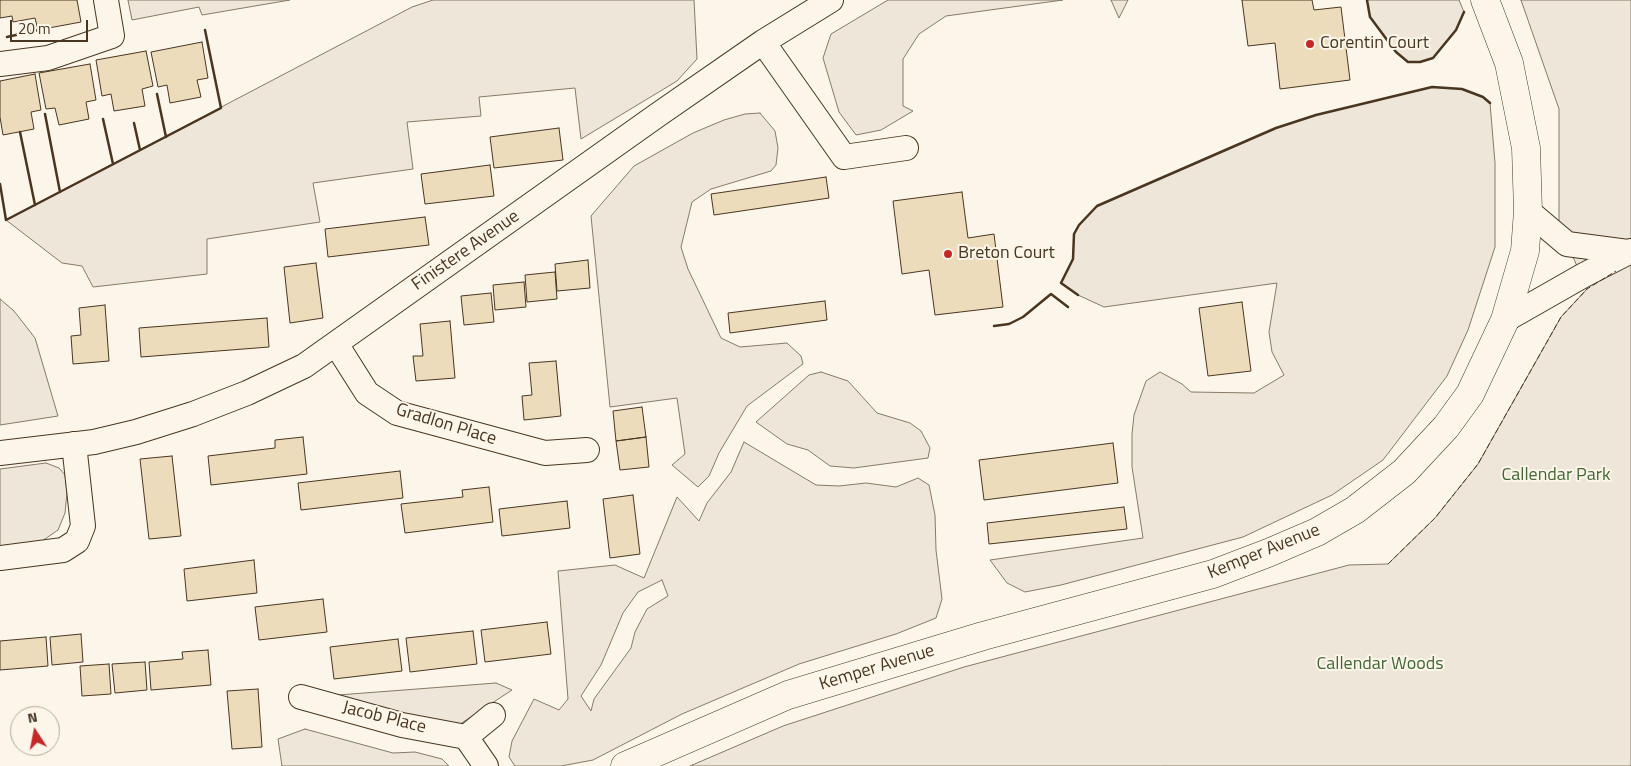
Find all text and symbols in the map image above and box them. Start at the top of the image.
scale bar [12,10,90,42]
text: 20 m [18,17,51,40]
place label: Corentin Court [1320,33,1429,55]
marker: Corentin Court [1304,38,1316,50]
street label: Finistere Avenue [408,206,524,296]
place label: Breton Court [958,243,1055,265]
marker: Breton Court [942,248,954,260]
street label: Gradlon Place [393,399,499,451]
park label: Callendar Park [1501,465,1611,487]
street label: Kemper Avenue [1205,520,1323,584]
street label: Kemper Avenue [817,640,937,696]
park label: Callendar Woods [1316,654,1444,676]
street label: Jacob Place [340,697,428,739]
north arrow [10,706,60,756]
text: N [25,706,39,728]

